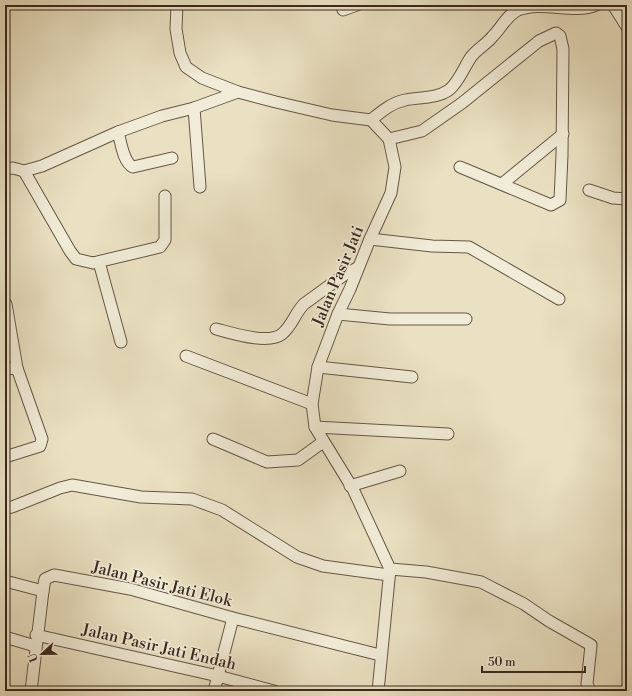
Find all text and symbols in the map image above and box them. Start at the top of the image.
street label: Jalan Pasir Jati [307,223,368,330]
street label: Jalan Pasir Jati Elok [89,557,236,611]
street label: Jalan Pasir Jati Endah [79,619,239,675]
north arrow [22,634,62,674]
scale bar [482,648,585,674]
text: U [25,650,42,664]
text: 50 m [488,655,516,670]

